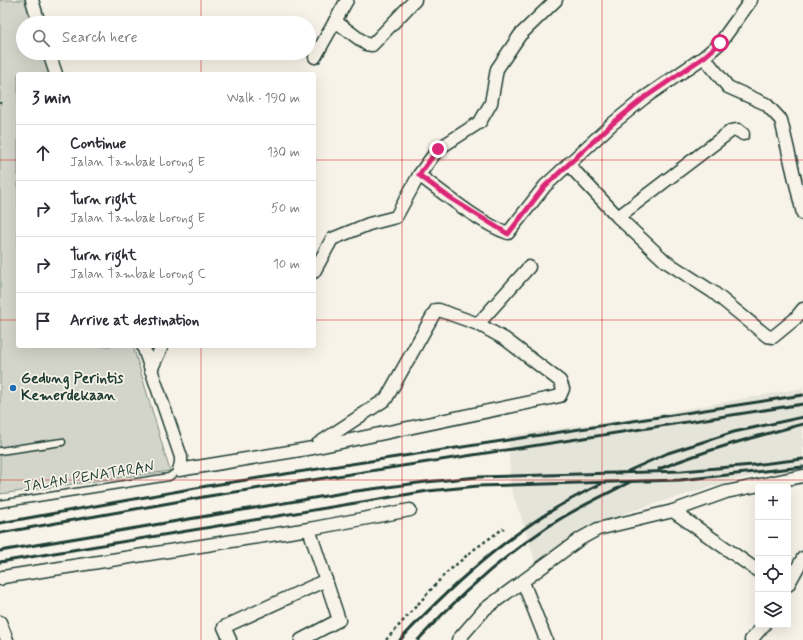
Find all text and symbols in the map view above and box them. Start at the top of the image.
search box [16,16,316,60]
icon: search [30,27,52,49]
text: Search here [62,28,138,48]
route start [711,34,729,52]
text: 3 min [32,87,71,109]
text: Walk · 190 m [227,90,300,107]
text: Continue [70,134,126,154]
route end [429,140,447,158]
icon: ahead [32,142,54,164]
text: 130 m [267,144,300,161]
text: Jalan Tambak Lorong E [70,154,205,171]
text: Turn right [70,190,137,210]
icon: right [32,198,54,220]
text: 50 m [271,200,300,217]
text: Jalan Tambak Lorong E [70,210,205,227]
text: Turn right [70,246,137,266]
icon: right [32,254,54,276]
text: 10 m [273,256,300,273]
text: Jalan Tambak Lorong C [70,266,206,283]
icon: arrive [32,310,54,332]
text: Arrive at destination [70,311,199,331]
place label: Gedung Perintis Kemerdekaan [21,369,124,406]
marker: Gedung Perintis Kemerdekaan [8,383,18,393]
street label: JALAN PENATARAN [22,457,156,497]
map controls [755,484,791,628]
button: + [755,484,791,520]
button: − [755,520,791,556]
button: locate [755,556,791,592]
button: layers [755,592,791,628]

